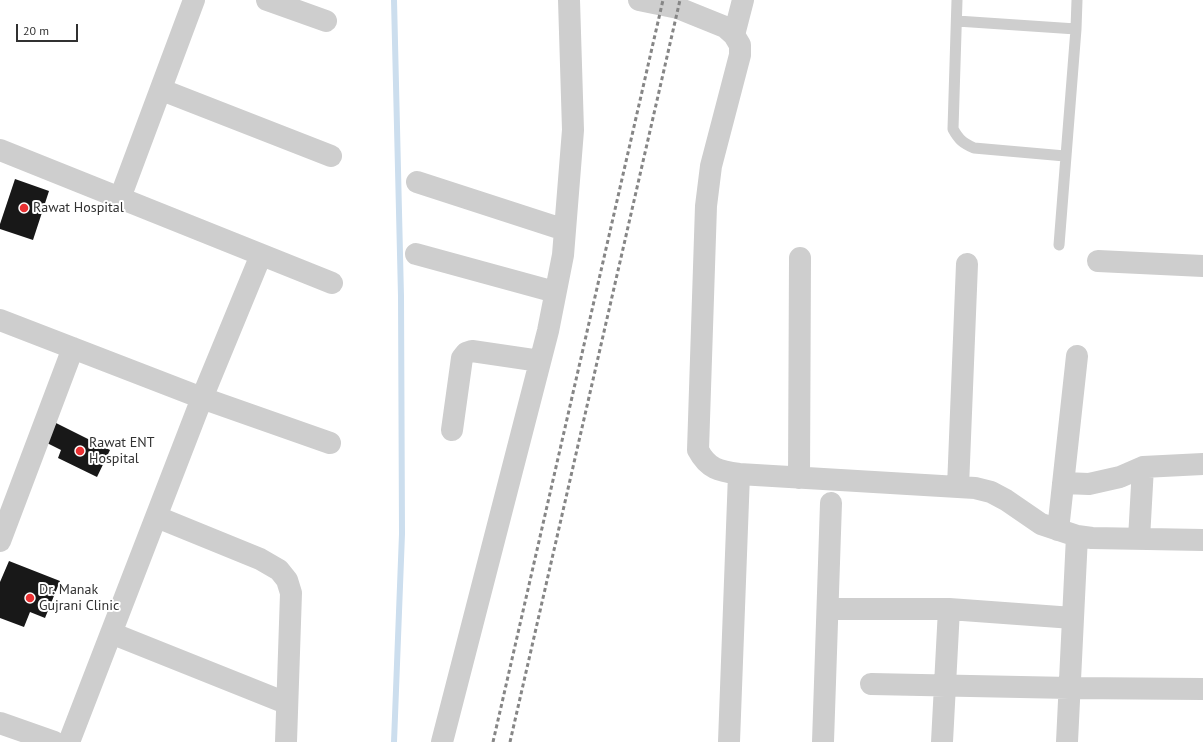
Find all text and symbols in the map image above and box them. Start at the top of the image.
scale bar [18,16,80,42]
text: 20 m [23,23,49,38]
place label: Rawat Hospital [33,200,124,216]
marker: Rawat Hospital [18,202,30,214]
place label: Rawat ENT Hospital [89,435,155,468]
marker: Rawat ENT Hospital [74,445,86,457]
place label: Dr. Manak Gujrani Clinic [39,582,119,614]
marker: Dr. Manak Gujrani Clinic [24,592,36,604]

